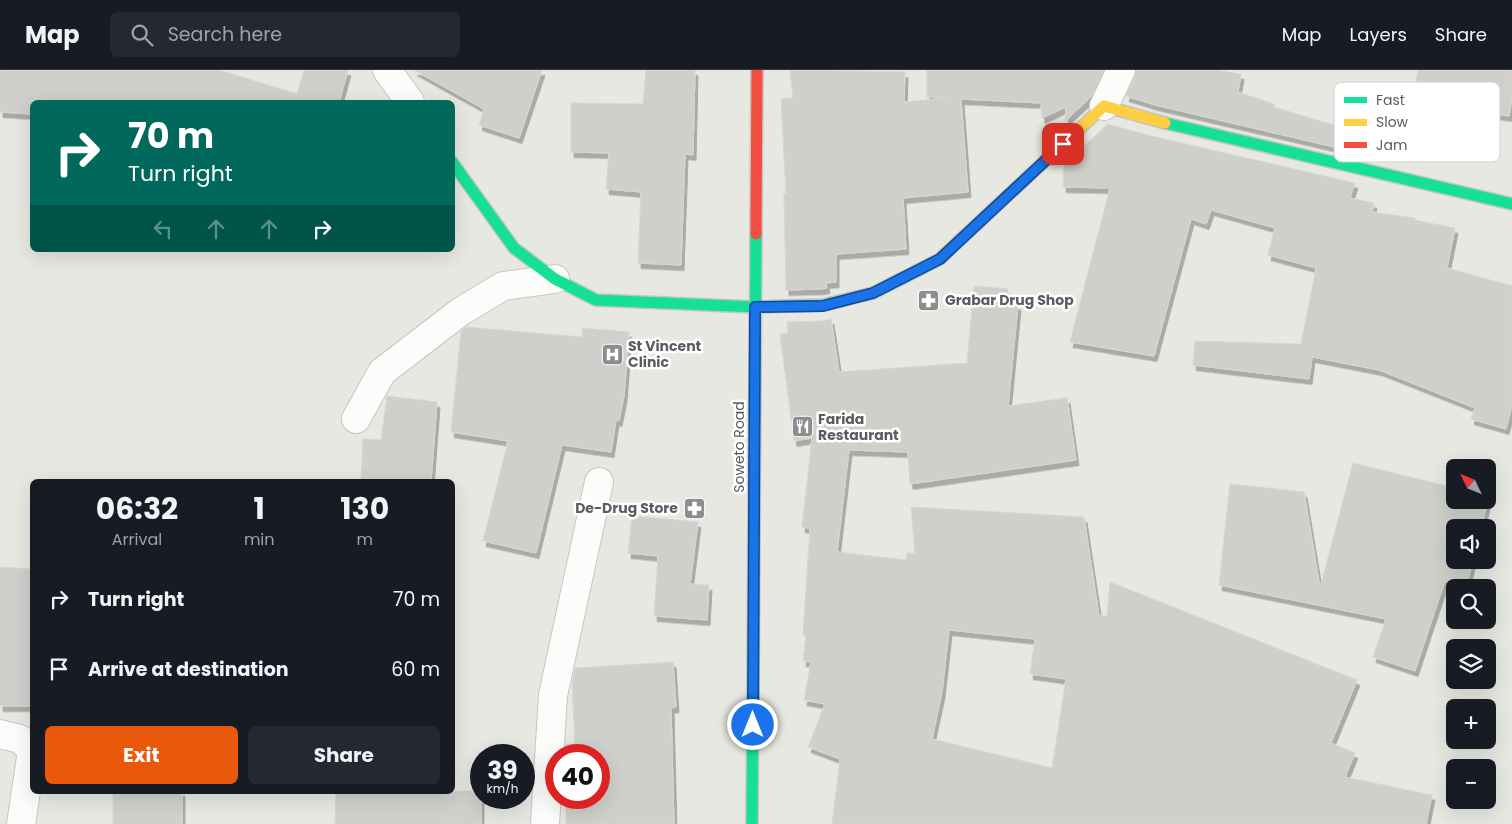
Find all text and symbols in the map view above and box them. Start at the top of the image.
search box [110,12,460,57]
text: Map [25,18,80,51]
icon: search [128,21,156,49]
text: Search here [168,21,282,48]
text: Map [1282,22,1322,47]
text: Layers [1350,22,1407,47]
text: Share [1435,22,1487,47]
legend [1334,82,1500,162]
text: Fast [1376,90,1405,110]
text: 70 m [128,111,214,160]
text: Slow [1376,112,1409,132]
icon: right [45,120,110,185]
pin [1042,123,1084,165]
icon: arrive [1049,130,1077,158]
text: Jam [1376,135,1407,155]
text: Turn right [128,158,233,189]
icon: left [149,215,177,243]
icon: ahead [202,215,230,243]
icon: ahead [255,215,283,243]
icon: right [308,215,336,243]
pharmacy icon: Grabar Drug Shop [917,288,941,312]
place label: Grabar Drug Shop [945,290,1074,310]
place label: St Vincent Clinic [628,336,702,372]
hospital icon: St Vincent Clinic [600,342,624,366]
street label: Soweto Road [729,401,749,493]
place label: Farida Restaurant [818,409,899,445]
restaurant icon: Farida Restaurant [790,415,814,439]
north arrow [1446,459,1496,509]
map controls [1446,459,1496,809]
text: 06:32 [96,487,178,530]
text: 1 [254,487,265,530]
text: 130 [340,487,389,530]
pharmacy icon: De-Drug Store [682,496,706,520]
place label: De-Drug Store [575,498,678,518]
button: sound [1446,519,1496,569]
text: Arrival [112,528,162,551]
text: min [244,528,275,551]
text: m [357,528,373,551]
button: search [1446,579,1496,629]
icon: right [45,585,73,613]
text: Turn right [88,586,184,613]
text: 70 m [393,586,440,613]
button: layers [1446,639,1496,689]
icon: arrive [45,655,73,683]
text: Arrive at destination [88,656,289,683]
text: 60 m [391,656,440,683]
position arrow [726,698,778,750]
button: + [1446,699,1496,749]
button: Exit [45,726,238,784]
button: Share [248,726,440,784]
speed limit sign: 40 [545,744,610,809]
text: 39 [487,753,518,788]
button: − [1446,759,1496,809]
text: km/h [487,780,518,797]

